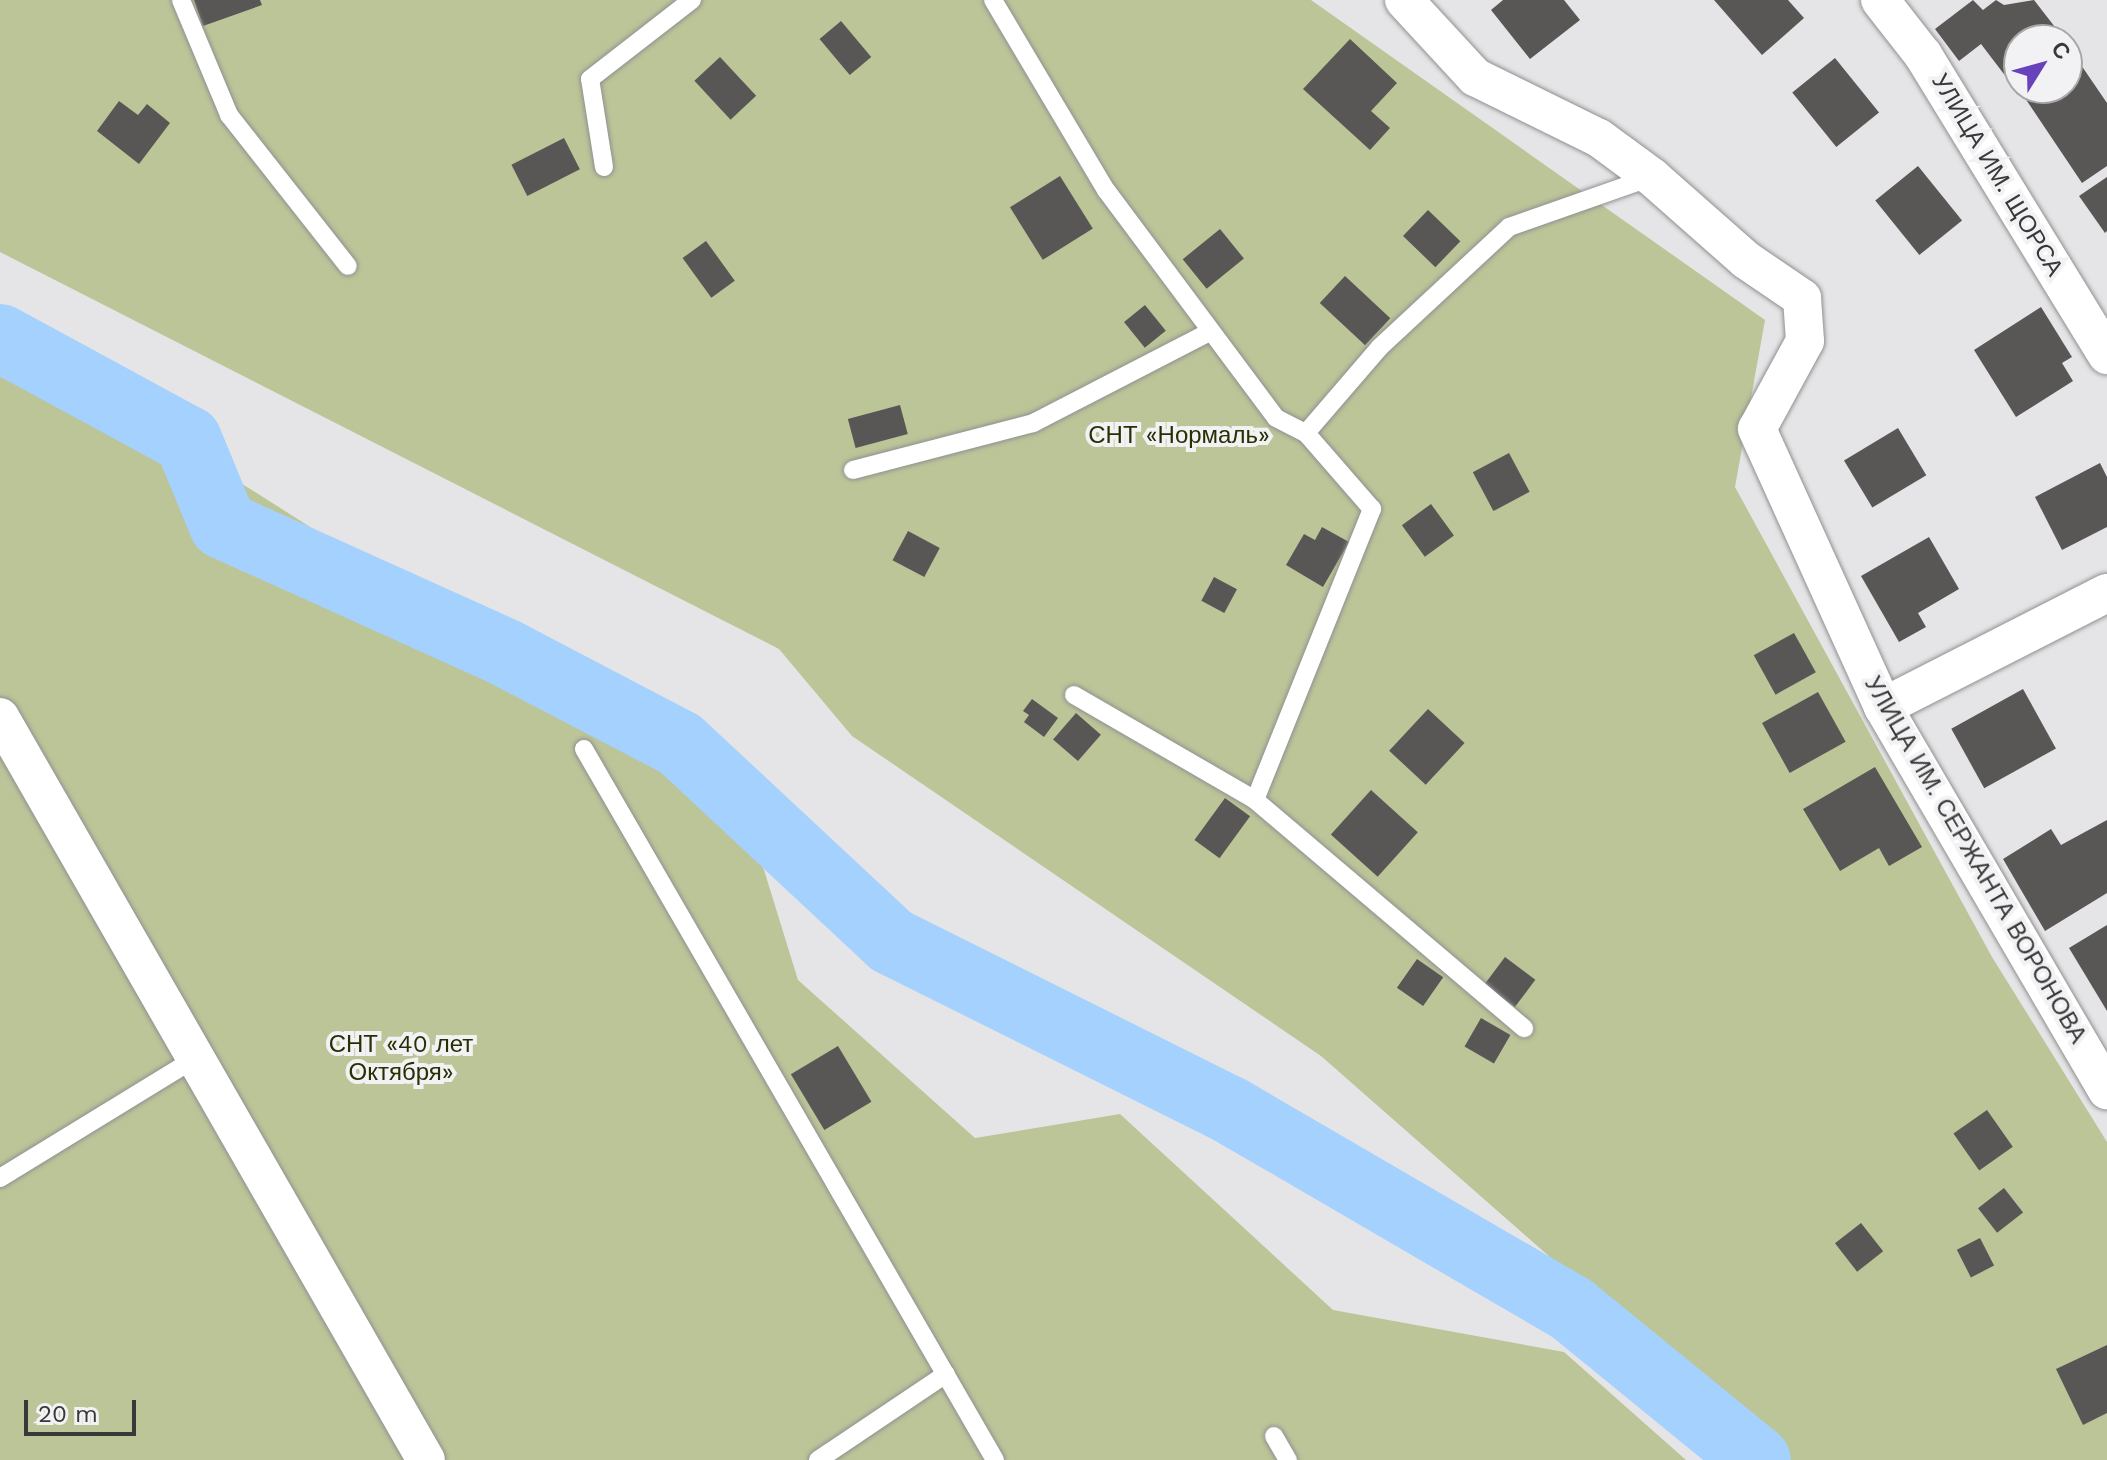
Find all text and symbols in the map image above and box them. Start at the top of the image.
north arrow [2003,24,2083,104]
text: С [2046,37,2076,64]
street label: УЛИЦА ИМ. ЩОРСА [1925,69,2069,281]
park label: СНТ «Нормаль» [1088,422,1270,450]
street label: УЛИЦА ИМ. СЕРЖАНТА ВОРОНОВА [1858,671,2092,1049]
park label: СНТ «40 лет Октября» [329,1031,473,1087]
scale bar [28,1384,140,1434]
text: 20 m [38,1400,98,1428]

